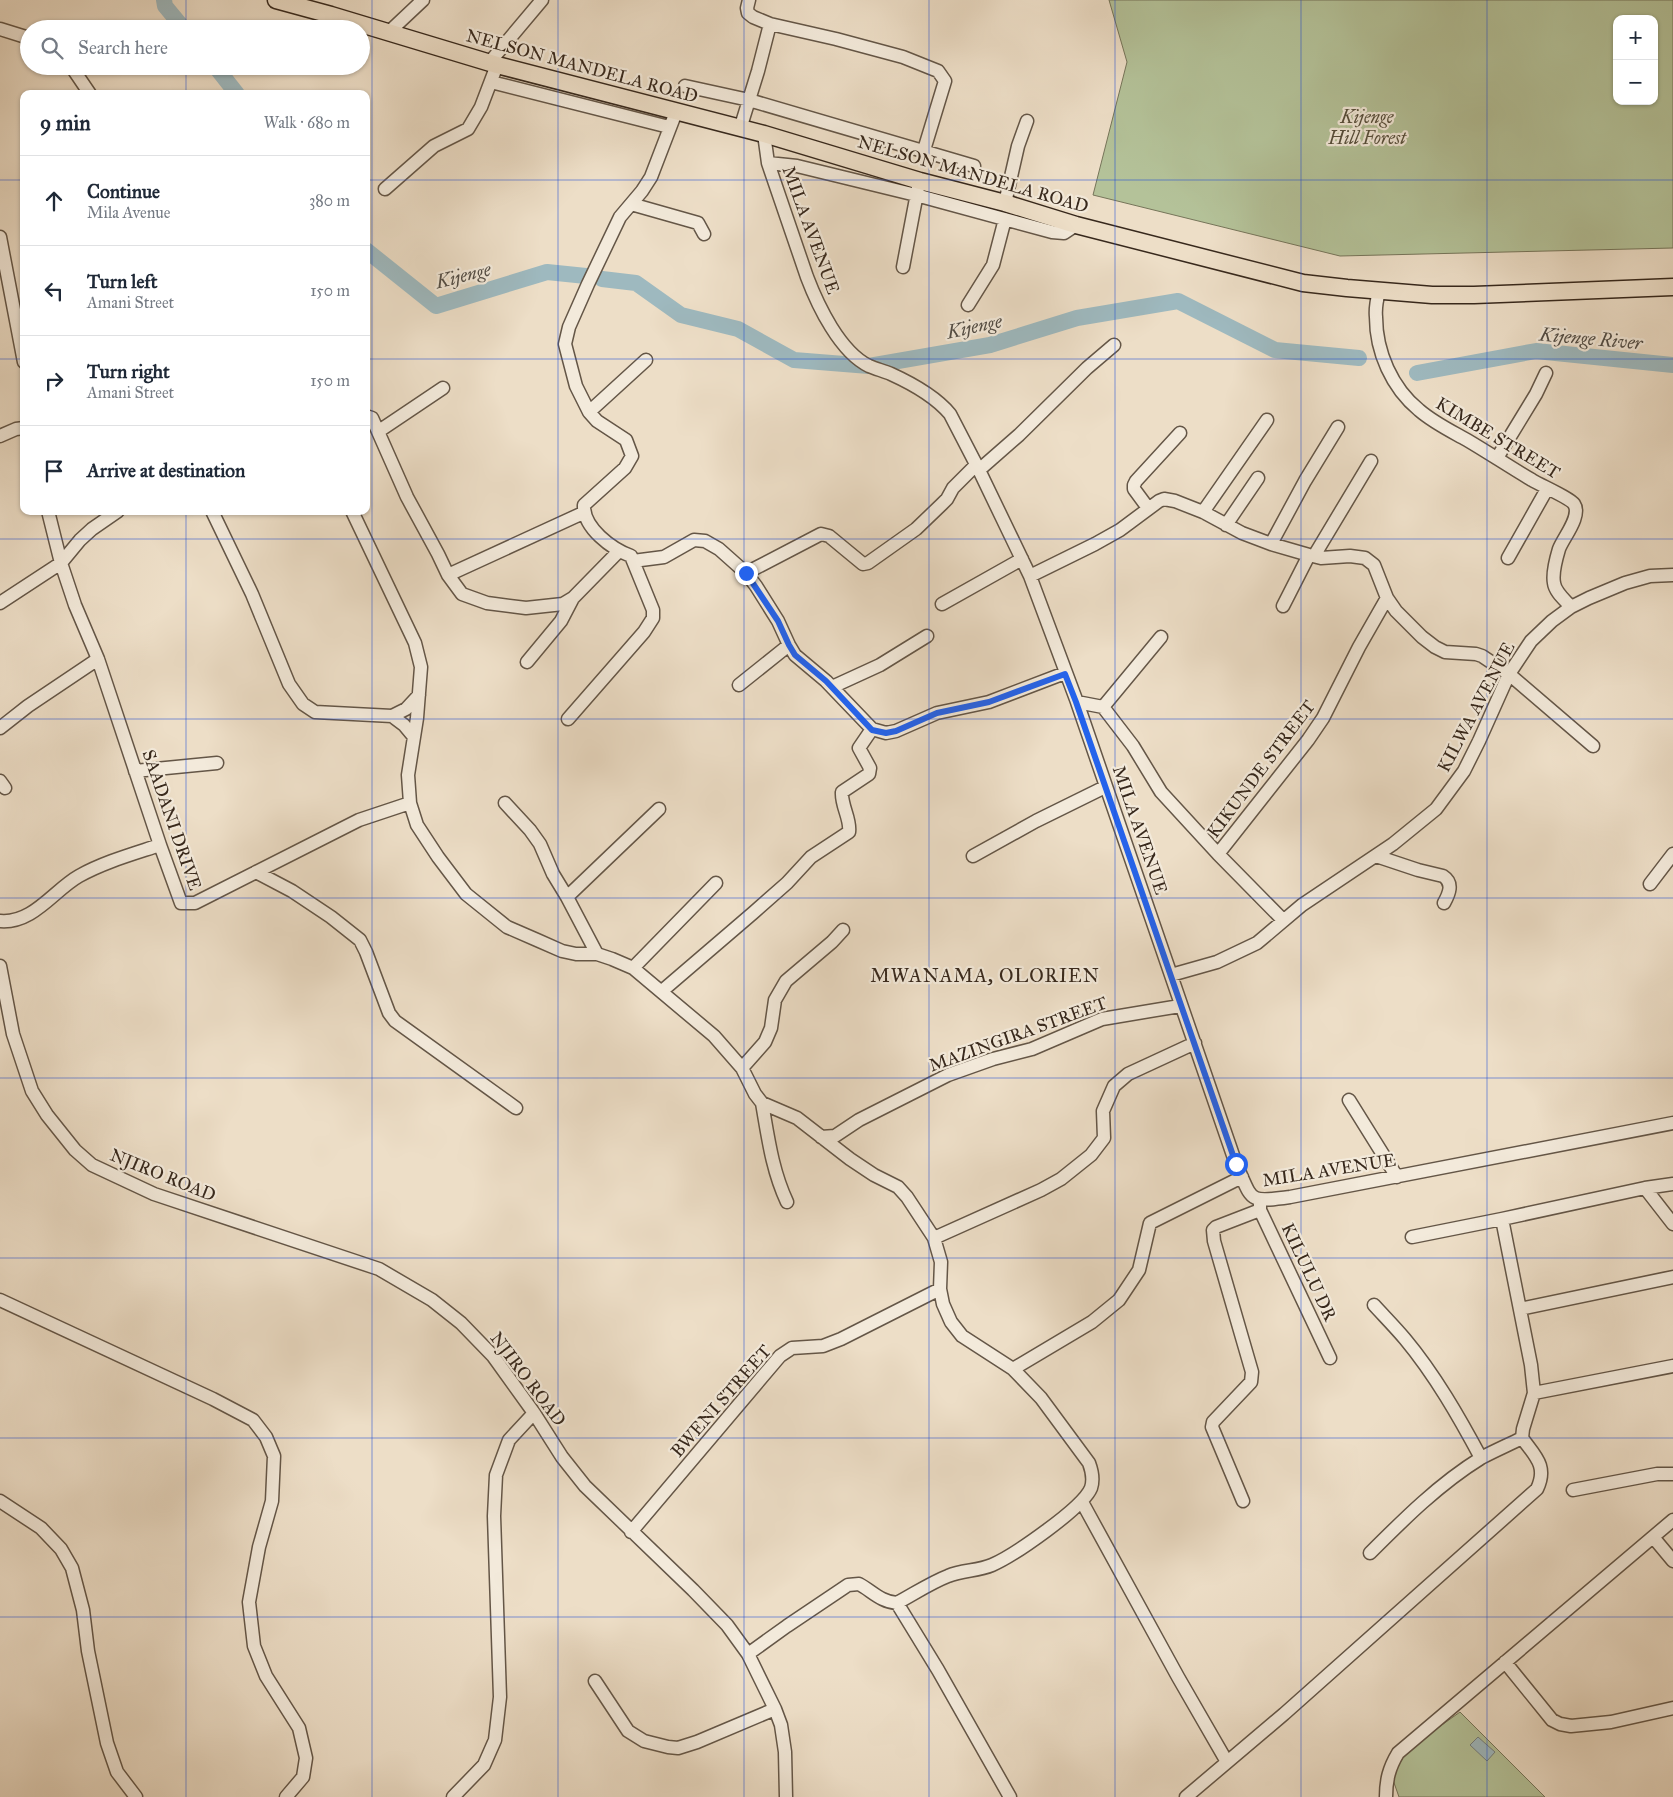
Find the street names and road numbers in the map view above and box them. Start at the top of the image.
street label: NELSON MANDELA ROAD [464,24,700,108]
street label: NELSON MANDELA ROAD [855,130,1091,218]
street label: MILA AVENUE [778,163,844,297]
street label: KIMBE STREET [1432,392,1564,484]
street label: KILWA AVENUE [1432,638,1520,776]
street label: KIKUNDE STREET [1202,696,1320,842]
street label: SAADANI DRIVE [138,747,206,893]
street label: MILA AVENUE [1108,763,1172,897]
street label: MAZINGIRA STREET [926,992,1110,1076]
street label: NJIRO ROAD [106,1144,219,1207]
street label: MILA AVENUE [1261,1149,1397,1191]
street label: KILULU DR [1277,1220,1342,1326]
street label: NJIRO ROAD [485,1328,571,1431]
street label: BWENI STREET [666,1340,776,1462]

